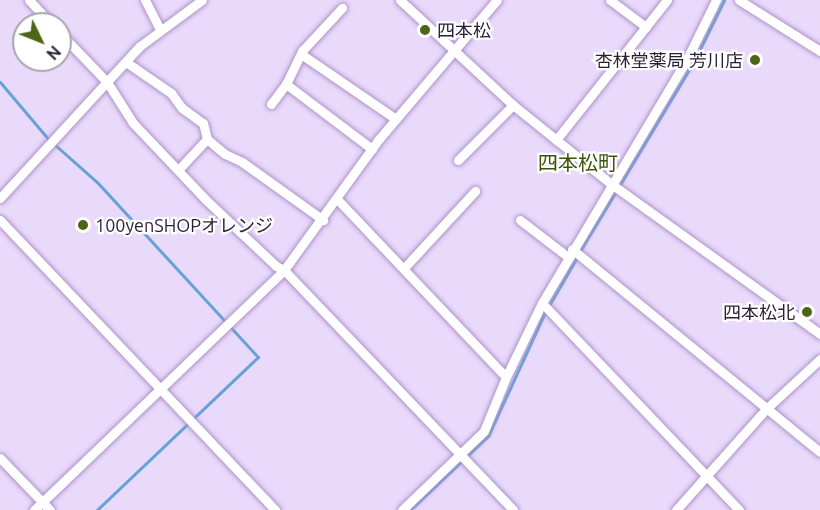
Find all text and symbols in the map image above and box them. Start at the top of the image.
north arrow [12,12,72,72]
place label: 四本松 [437,19,491,41]
marker: 四本松 [418,23,432,37]
text: N [43,42,64,63]
place label: 杏林堂薬局 芳川店 [595,49,743,71]
marker: 杏林堂薬局 芳川店 [748,53,762,67]
district label: 四本松町 [538,150,618,174]
place label: 100yenSHOPオレンジ [95,214,273,236]
marker: 100yenSHOPオレンジ [76,218,90,232]
place label: 四本松北 [723,301,795,323]
marker: 四本松北 [800,305,814,319]

